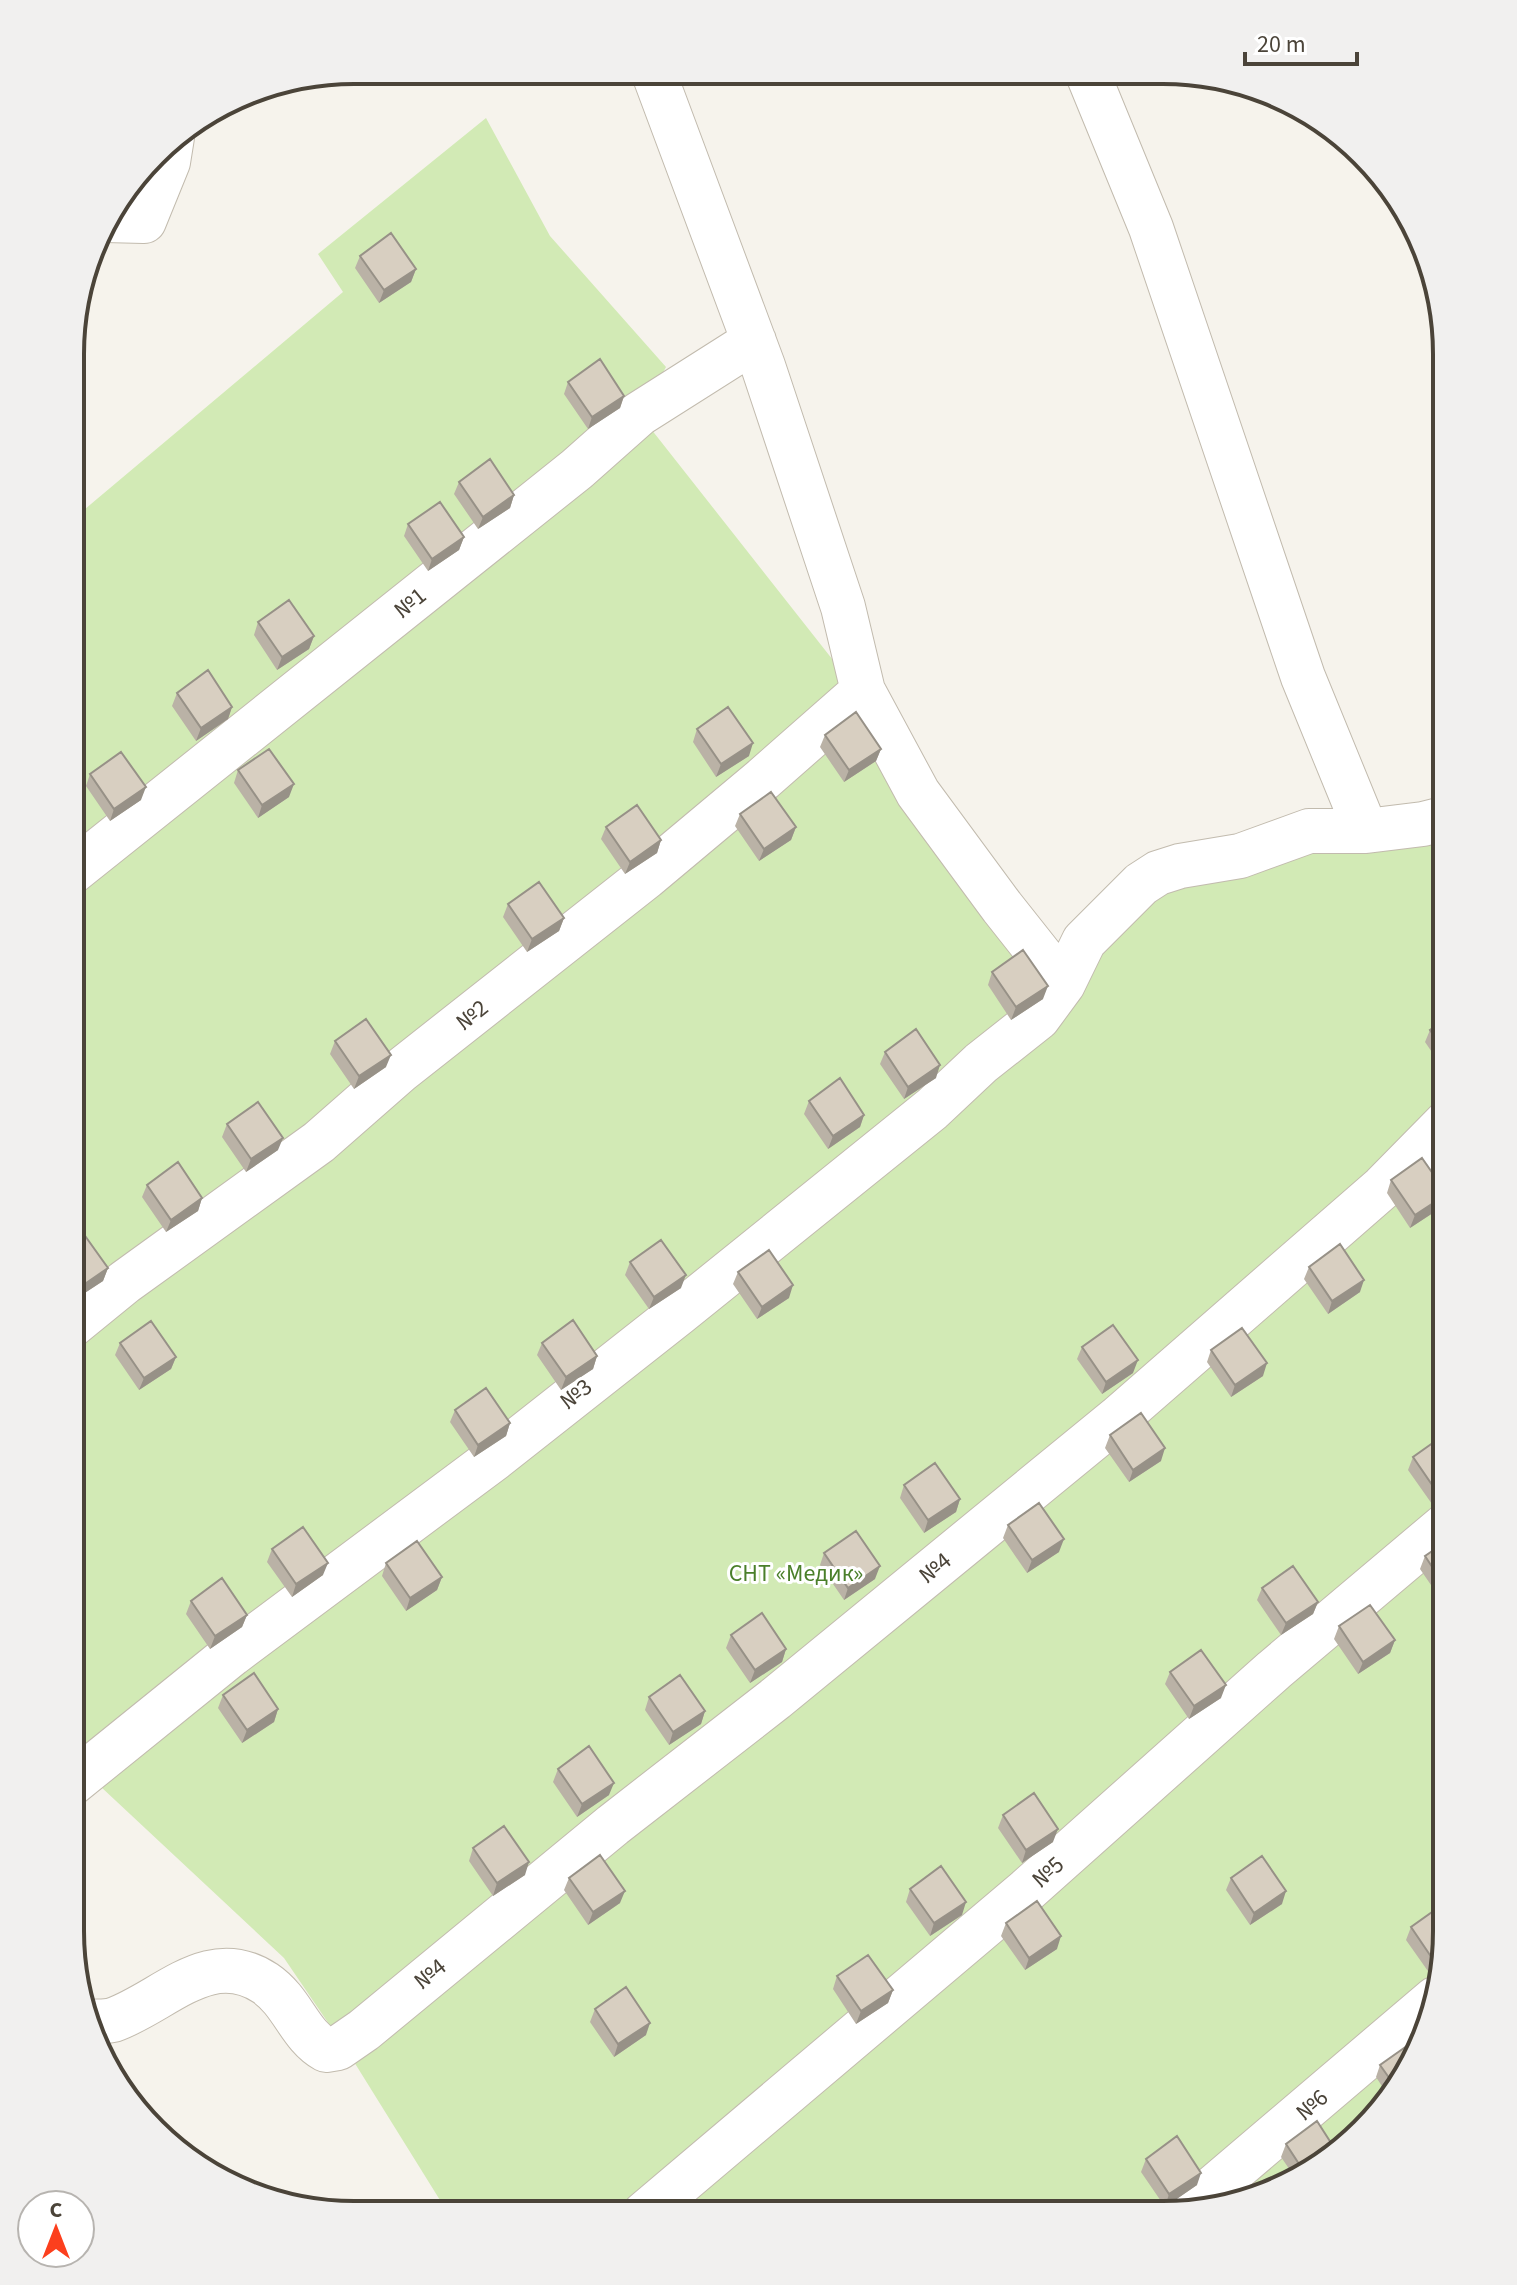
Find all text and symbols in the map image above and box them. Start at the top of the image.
scale bar [1245,16,1357,66]
text: 20 m [1257,27,1306,62]
street label: №1 [386,579,434,627]
street label: №2 [448,991,496,1039]
street label: №3 [552,1370,600,1418]
street label: №4 [911,1544,959,1592]
park label: СНТ «Медик» [729,1556,863,1591]
street label: №5 [1024,1848,1072,1896]
street label: №4 [406,1950,454,1998]
street label: №6 [1288,2081,1336,2129]
north arrow [16,2189,96,2269]
text: С [50,2194,63,2226]

